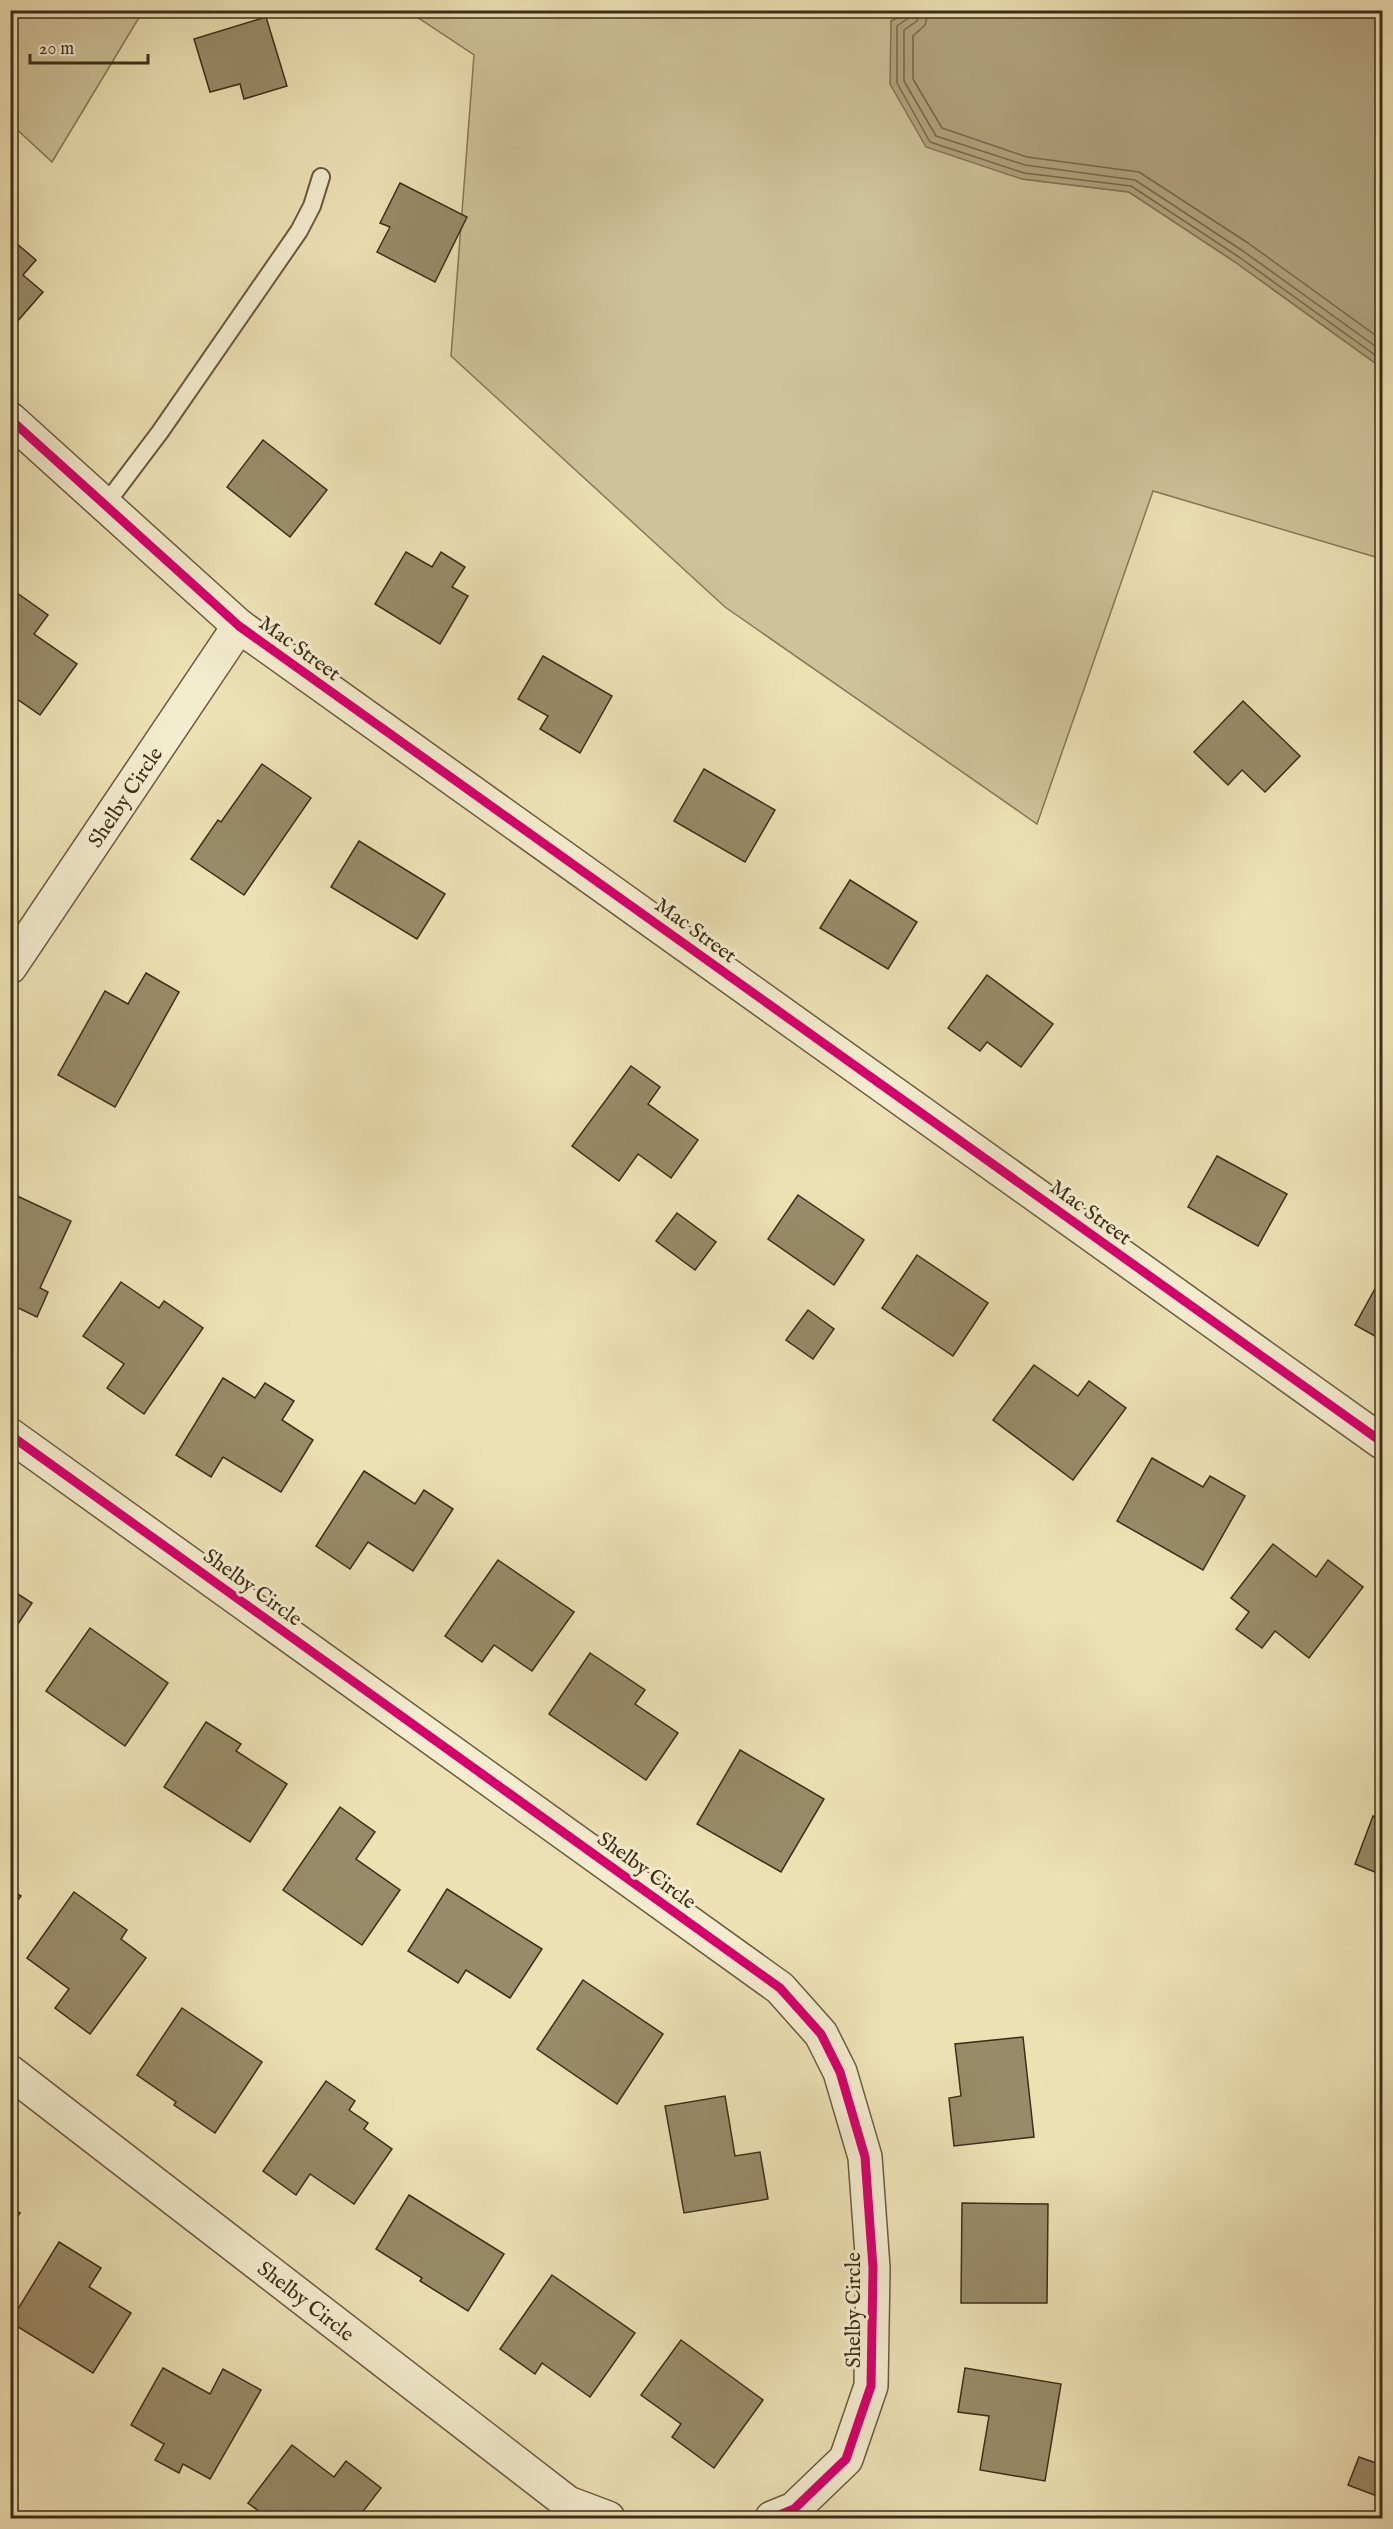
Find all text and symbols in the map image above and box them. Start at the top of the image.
scale bar [30,27,148,65]
text: 20 m [39,38,74,61]
street label: Mac Street [253,610,345,688]
street label: Shelby Circle [83,742,170,853]
street label: Mac Street [649,892,741,970]
street label: Mac Street [1044,1174,1136,1252]
street label: Shelby Circle [197,1543,307,1633]
street label: Shelby Circle [591,1826,701,1916]
street label: Shelby Circle [841,2252,868,2368]
street label: Shelby Circle [251,2256,359,2349]

